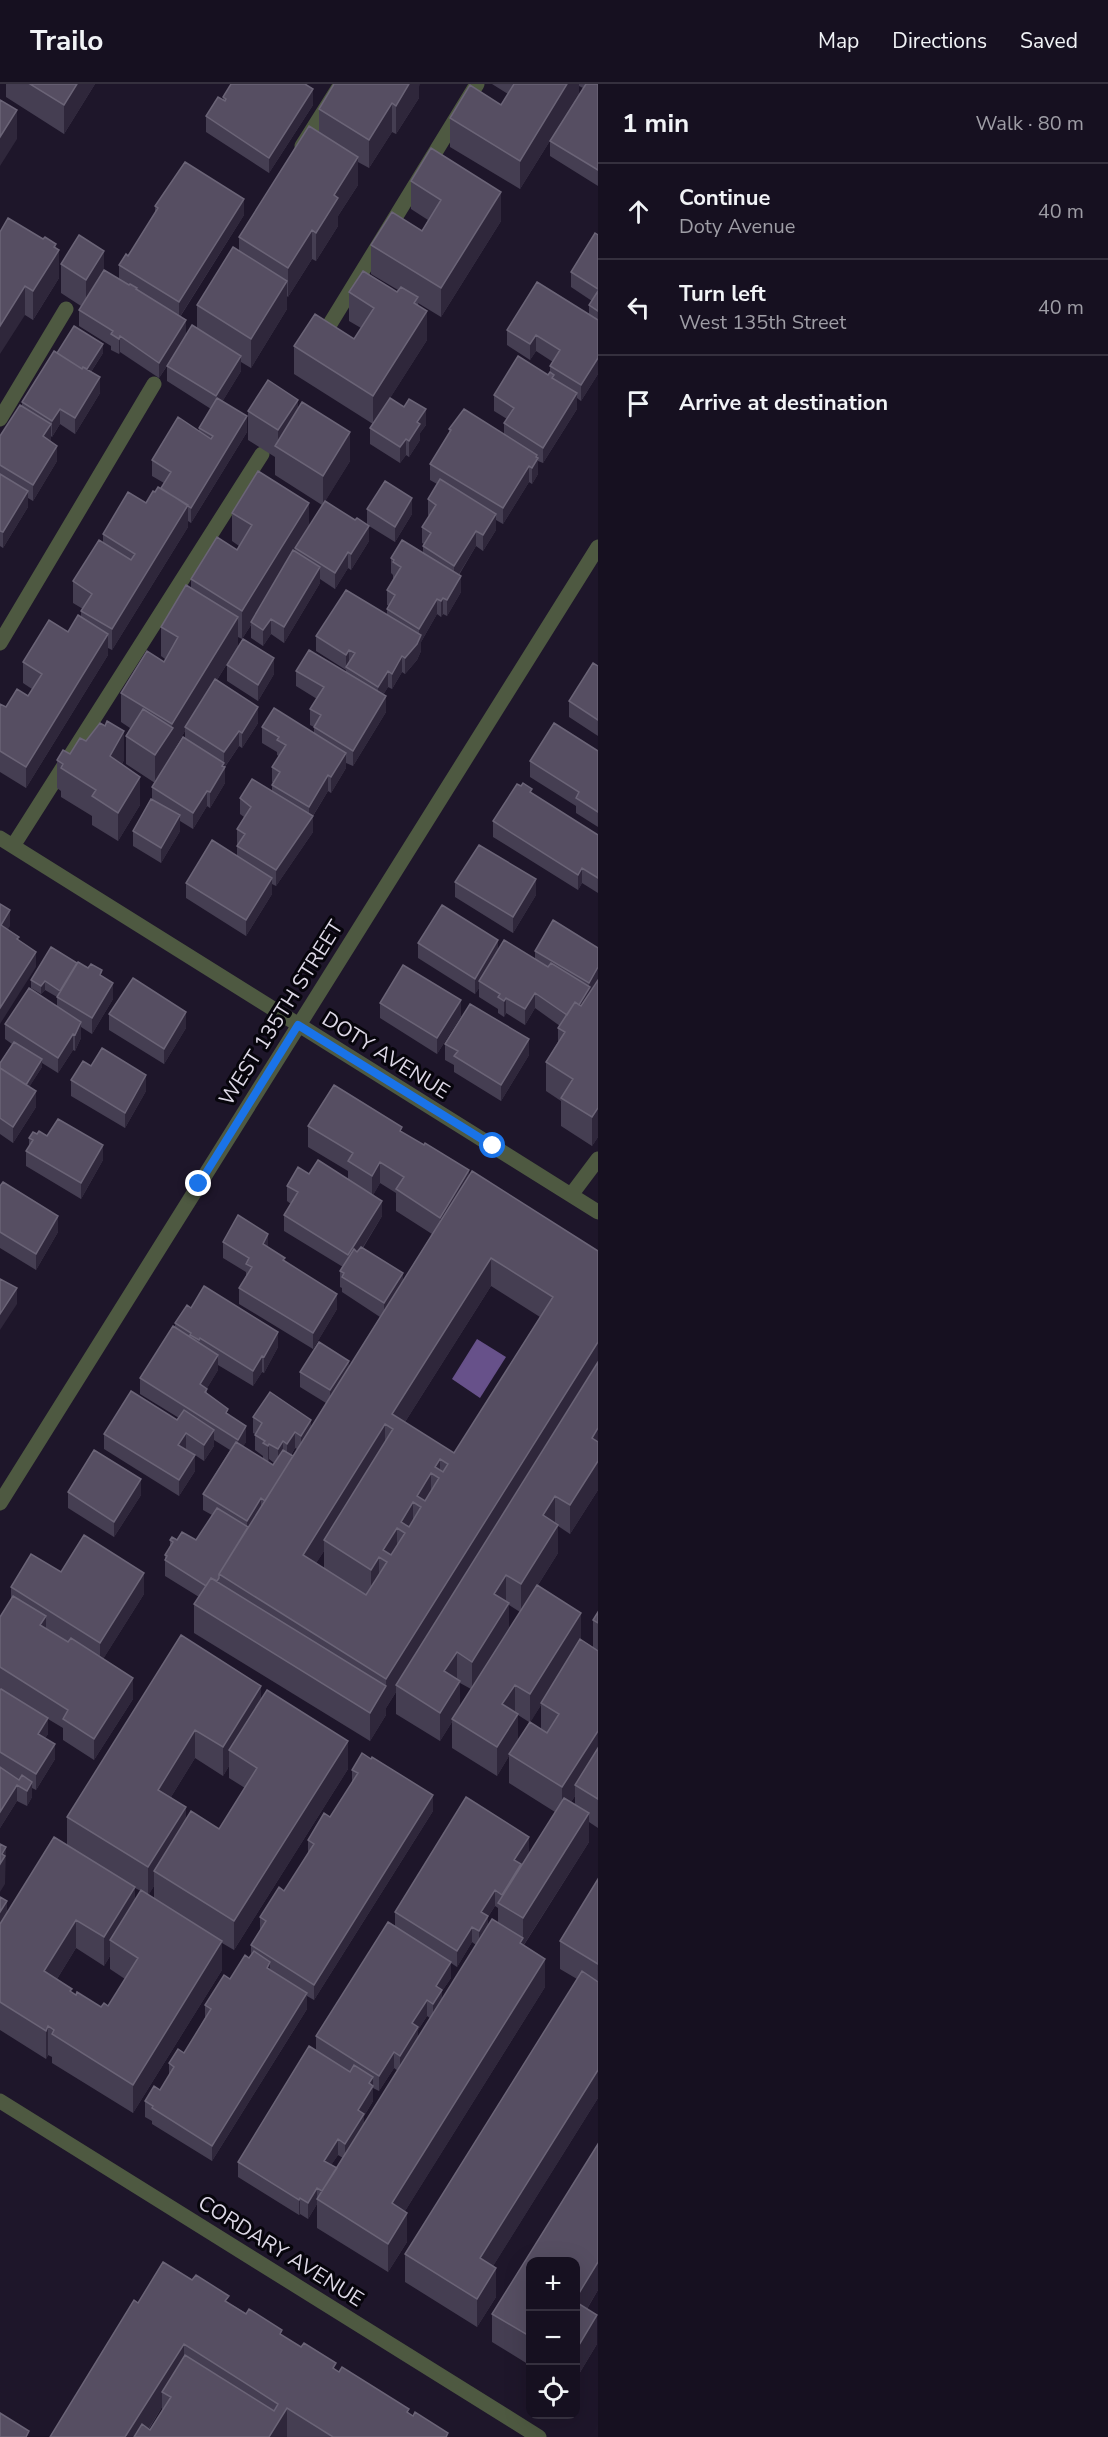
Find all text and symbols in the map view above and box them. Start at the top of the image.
text: Trailo [30,22,103,60]
text: Map [818,27,859,55]
text: Directions [892,27,987,55]
text: Saved [1020,27,1078,55]
text: 1 min [622,106,689,141]
text: Walk · 80 m [976,110,1084,137]
text: Continue [679,183,770,213]
icon: ahead [622,195,655,228]
text: 40 m [1038,198,1084,225]
text: Doty Avenue [679,213,795,240]
text: Turn left [679,279,766,309]
icon: left [622,291,655,324]
text: 40 m [1038,294,1084,321]
text: West 135th Street [679,309,846,336]
icon: arrive [622,387,655,420]
text: Arrive at destination [679,388,888,418]
street label: WEST 135TH STREET [212,915,350,1111]
street label: DOTY AVENUE [317,1005,455,1105]
route start [479,1132,505,1158]
route end [185,1170,211,1196]
street label: CORDARY AVENUE [193,2189,369,2313]
map controls [526,2257,580,2419]
button: + [526,2257,580,2311]
button: − [526,2311,580,2365]
button: locate [526,2365,580,2419]

